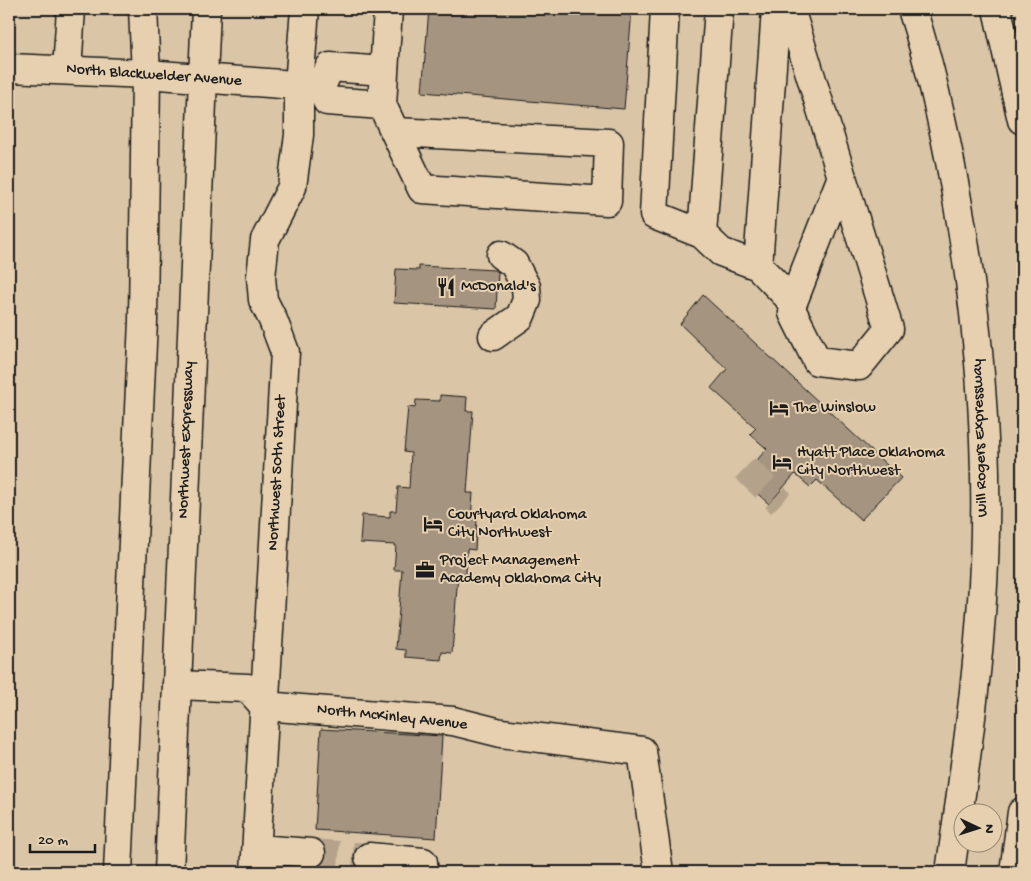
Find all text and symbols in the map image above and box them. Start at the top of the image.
street label: North Blackwelder Avenue [66,60,243,92]
restaurant icon: McDonald's [435,276,457,298]
place label: McDonald's [461,278,537,297]
street label: Will Rogers Expressway [969,358,993,517]
street label: Northwest Expressway [175,361,199,519]
street label: Northwest 50th Street [264,393,292,551]
hotel icon: The Winslow [768,397,790,419]
place label: The Winslow [793,399,876,418]
place label: Hyatt Place Oklahoma City Northwest [797,444,946,481]
hotel icon: Hyatt Place Oklahoma City Northwest [771,451,793,473]
place label: Courtyard Oklahoma City Northwest [448,506,588,543]
hotel icon: Courtyard Oklahoma City Northwest [422,513,444,535]
place label: Project Management Academy Oklahoma City [439,552,601,589]
office icon: Project Management Academy Oklahoma City [414,559,436,581]
street label: North McKinley Avenue [316,701,469,735]
north arrow [954,804,1004,854]
scale bar [30,821,95,853]
text: N [980,824,997,834]
text: 20 m [38,832,68,850]

